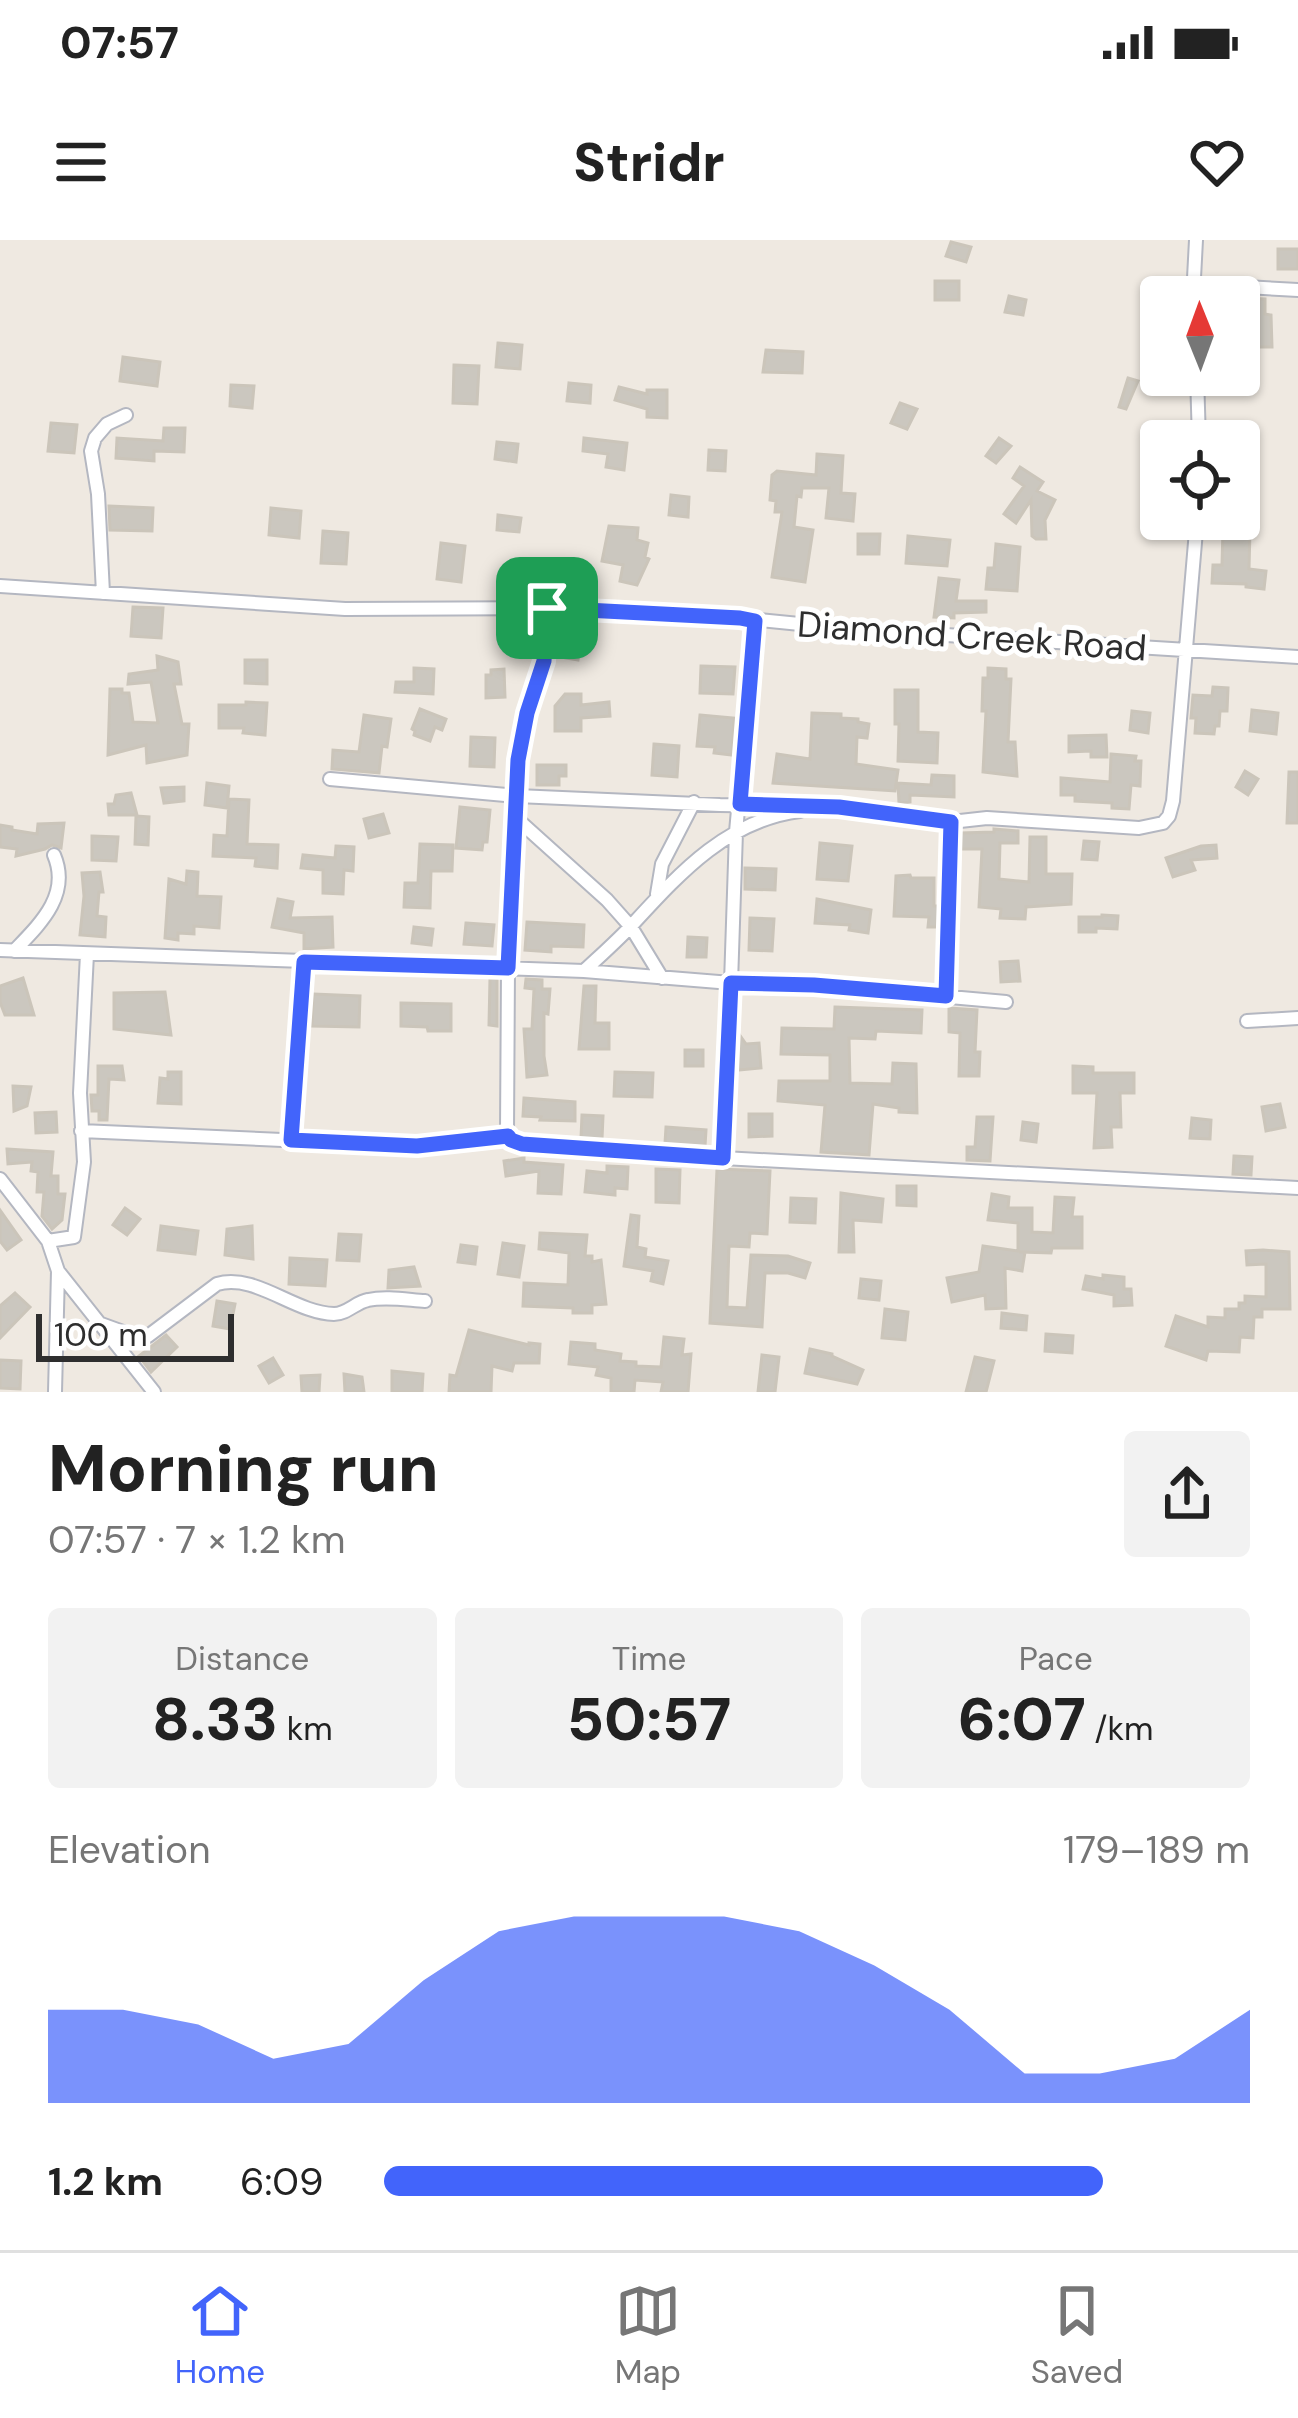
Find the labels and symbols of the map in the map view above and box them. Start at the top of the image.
north arrow [1140,276,1260,396]
pin [496,557,598,659]
street label: Diamond Creek Road [796,600,1148,672]
scale bar [36,1308,234,1361]

